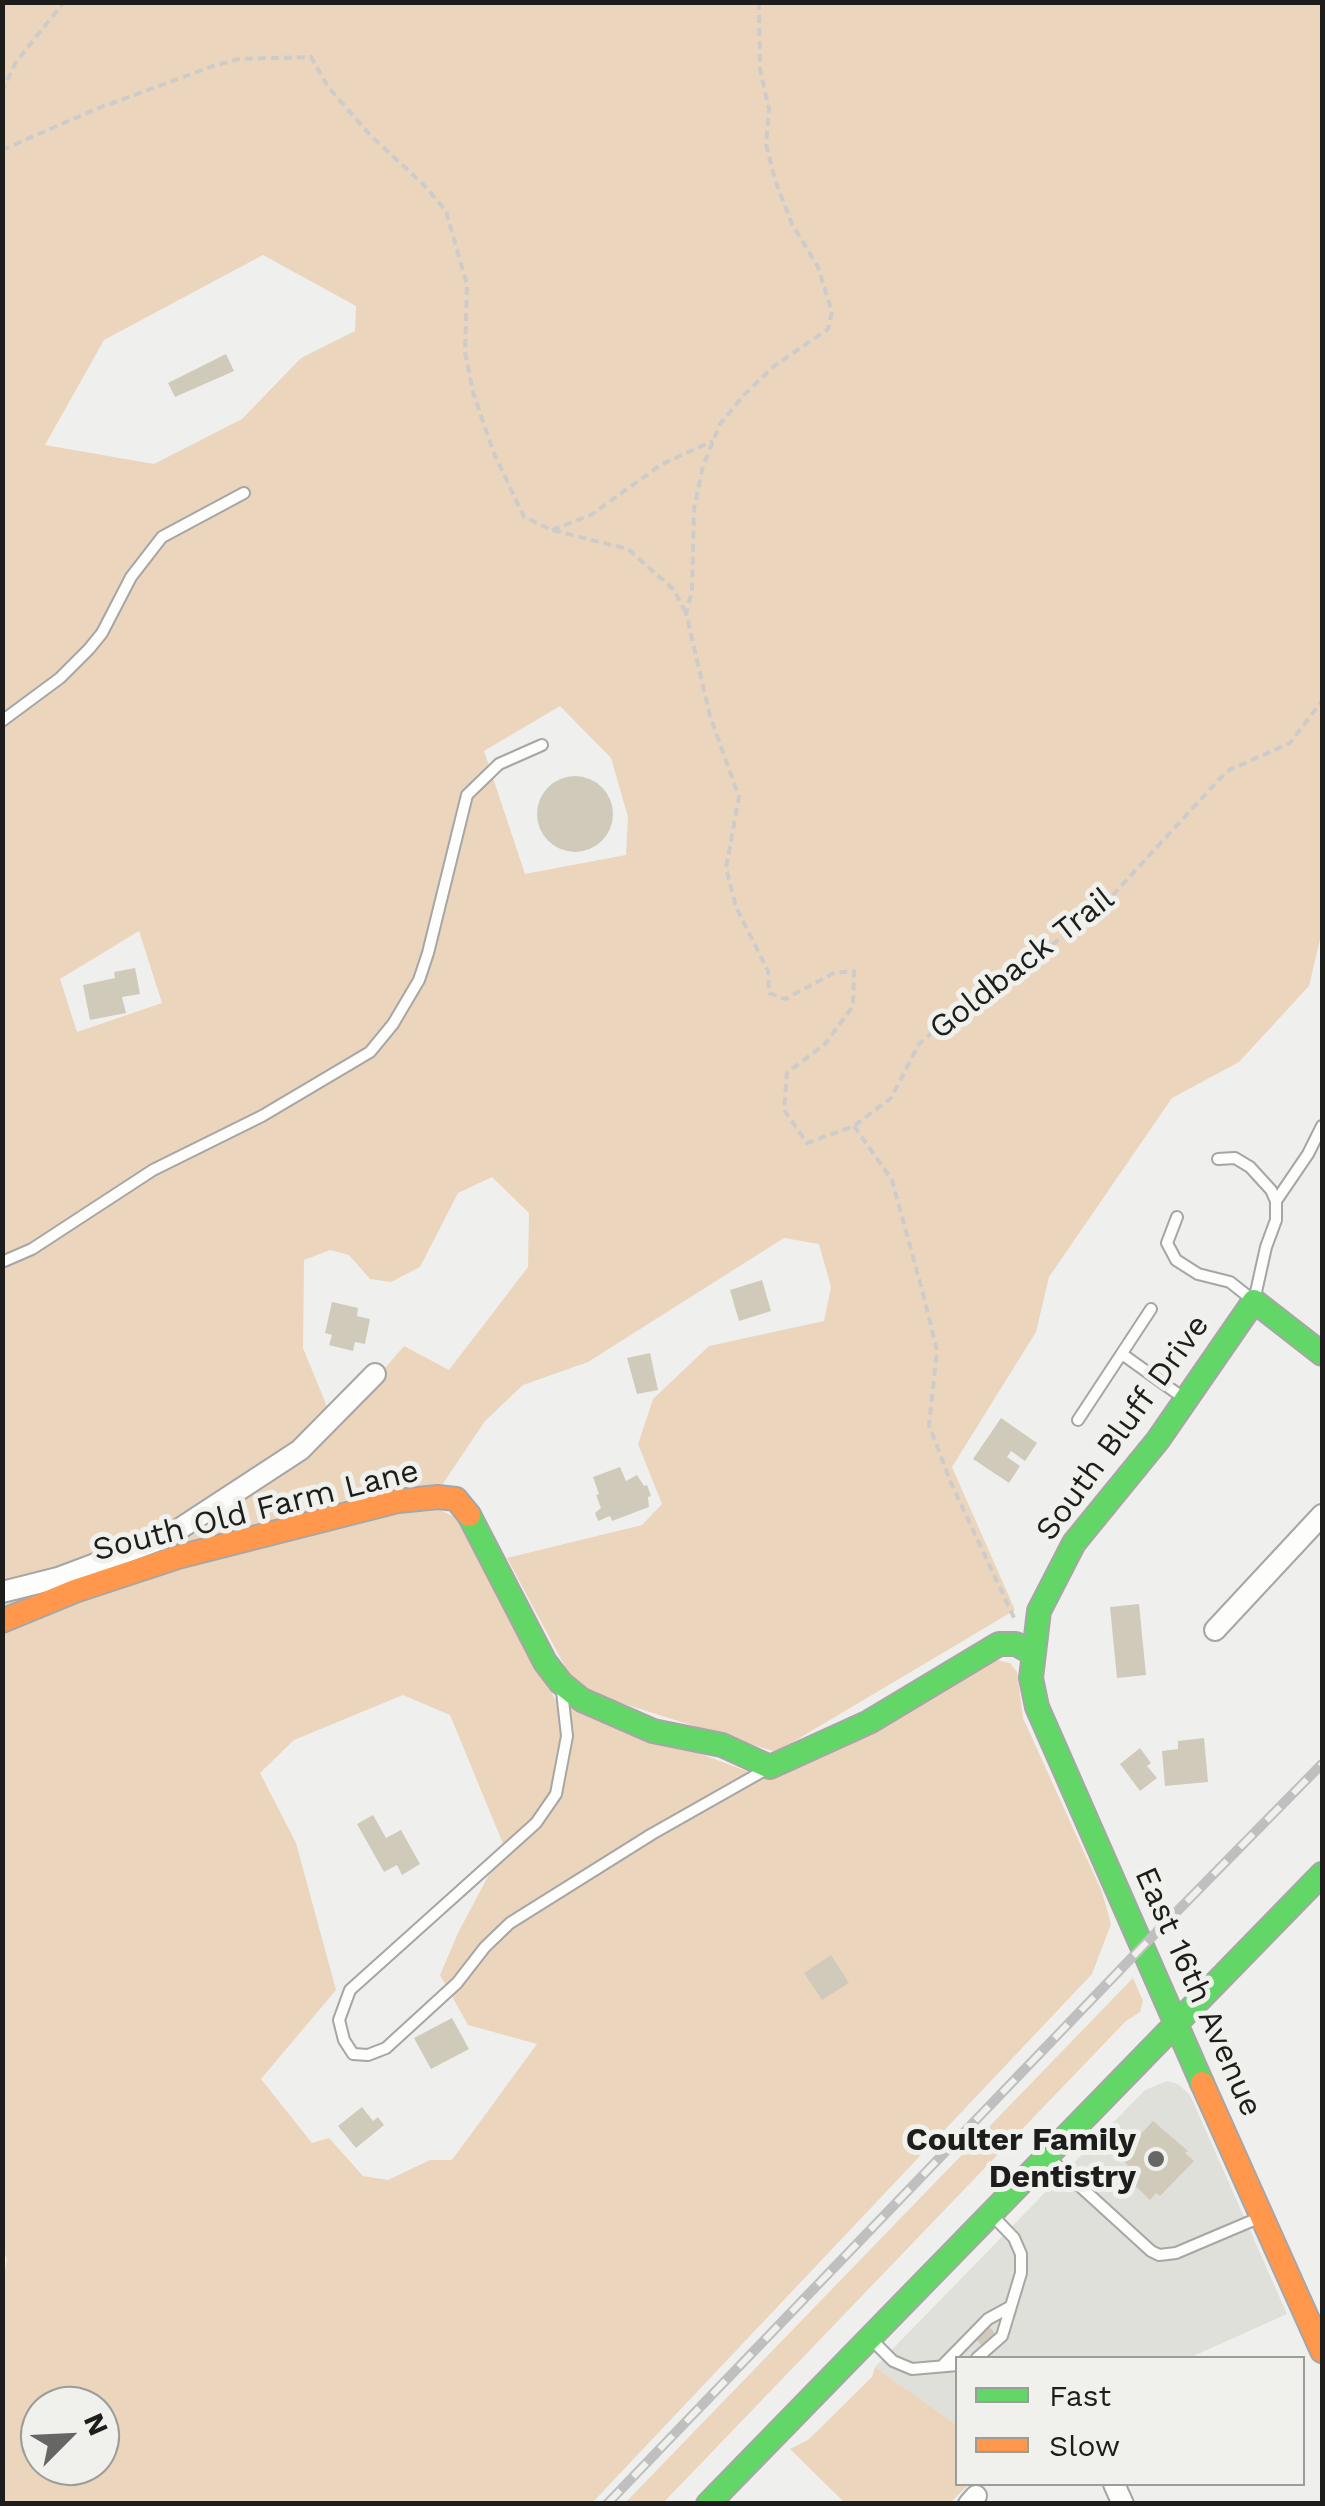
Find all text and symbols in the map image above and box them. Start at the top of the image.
street label: Goldback Trail [922,880,1122,1048]
street label: South Bluff Drive [1028,1308,1218,1548]
street label: South Old Farm Lane [89,1452,423,1570]
street label: East 16th Avenue [1126,1861,1270,2123]
place label: Coulter Family Dentistry [906,2122,1136,2197]
marker: Coulter Family Dentistry [1145,2148,1167,2170]
legend [955,2356,1305,2486]
text: Fast [1049,2378,1111,2413]
north arrow [20,2386,120,2486]
text: N [77,2408,115,2441]
text: Slow [1049,2428,1120,2463]

